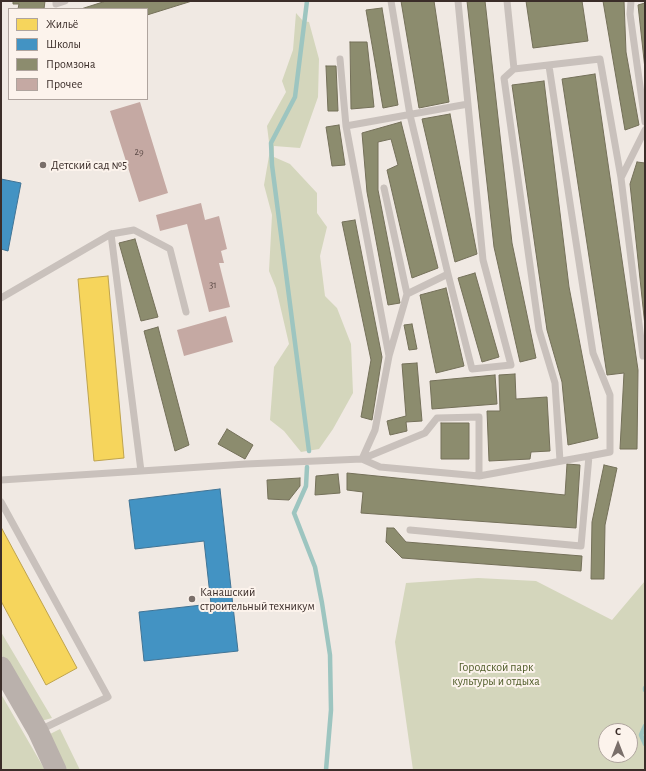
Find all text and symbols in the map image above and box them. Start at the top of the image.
legend [8,8,148,100]
text: Жильё [46,18,78,30]
text: Школы [46,38,81,50]
text: Промзона [46,58,96,70]
text: Прочее [46,78,82,90]
house number: 29 [134,146,144,158]
place label: Детский сад №5 [51,158,127,172]
marker: Детский сад №5 [38,160,48,170]
house number: 31 [209,279,217,291]
place label: Канашский строительный техникум [200,585,315,613]
marker: Канашский строительный техникум [187,594,197,604]
park label: Городской парк культуры и отдыха [452,660,540,688]
north arrow [598,723,638,763]
text: С [615,726,621,737]

